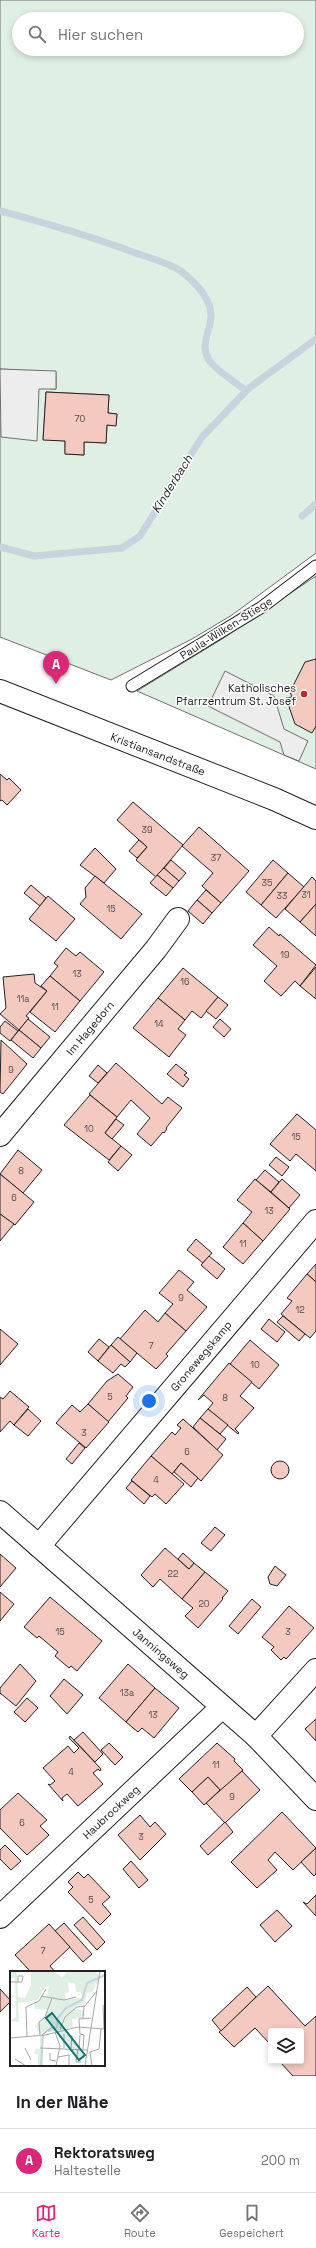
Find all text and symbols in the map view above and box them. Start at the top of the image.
search box [12,12,304,56]
icon: search [26,23,48,45]
text: Hier suchen [58,25,143,44]
house number: 70 [75,413,86,425]
water label: Kinderbach [148,451,197,516]
street label: Paula-Wilken-Stiege [177,594,275,662]
pin: A [43,651,69,684]
place label: Katholisches Pfarrzentrum St. Josef [176,681,296,708]
marker: Katholisches Pfarrzentrum St. Josef [299,689,309,699]
street label: Kristiansandstraße [109,729,207,779]
house number: 39 [142,824,152,836]
house number: 37 [211,852,221,864]
house number: 35 [262,877,272,889]
house number: 31 [301,889,311,901]
house number: 33 [277,890,287,902]
house number: 15 [106,903,116,915]
house number: 19 [280,949,290,961]
house number: 13 [72,968,82,980]
house number: 16 [180,976,190,988]
house number: 11a [17,993,29,1005]
street label: Im Hagedorn [63,998,117,1058]
house number: 11 [51,1001,59,1013]
house number: 14 [154,1018,164,1030]
house number: 9 [8,1064,14,1076]
house number: 10 [84,1123,94,1135]
house number: 15 [291,1131,301,1143]
house number: 8 [18,1165,24,1177]
house number: 6 [11,1192,17,1204]
house number: 13 [264,1205,274,1217]
house number: 11 [239,1238,247,1250]
house number: 9 [178,1292,184,1304]
house number: 12 [295,1304,305,1316]
street label: Gronewegskamp [167,1318,235,1394]
house number: 7 [148,1340,154,1352]
house number: 10 [250,1359,260,1371]
house number: 5 [107,1391,113,1403]
your location [139,1391,159,1411]
house number: 8 [222,1392,228,1404]
house number: 3 [81,1427,87,1439]
house number: 6 [184,1446,190,1458]
house number: 4 [153,1474,159,1486]
house number: 22 [168,1568,178,1580]
house number: 20 [198,1598,210,1610]
street label: Janningsweg [130,1625,192,1681]
house number: 15 [55,1626,65,1638]
house number: 3 [285,1626,291,1638]
house number: 13a [120,1687,134,1699]
house number: 13 [148,1709,158,1721]
house number: 11 [212,1759,220,1771]
house number: 4 [68,1766,74,1778]
street label: Haubrockweg [80,1782,142,1842]
house number: 9 [229,1791,235,1803]
house number: 6 [19,1817,25,1829]
house number: 3 [138,1831,144,1843]
house number: 5 [88,1894,94,1906]
house number: 7 [40,1945,46,1957]
inset map [10,1971,105,2066]
map controls [268,2028,304,2064]
button: layers [268,2028,304,2064]
text: In der Nähe [16,2091,108,2113]
text: Rektoratsweg [54,2143,155,2162]
text: A [25,2152,33,2169]
text: 200 m [261,2152,300,2169]
text: Haltestelle [54,2162,121,2179]
tab: Karte [32,2202,60,2240]
tab: Route [124,2202,156,2240]
tab: Gespeichert [219,2202,284,2240]

